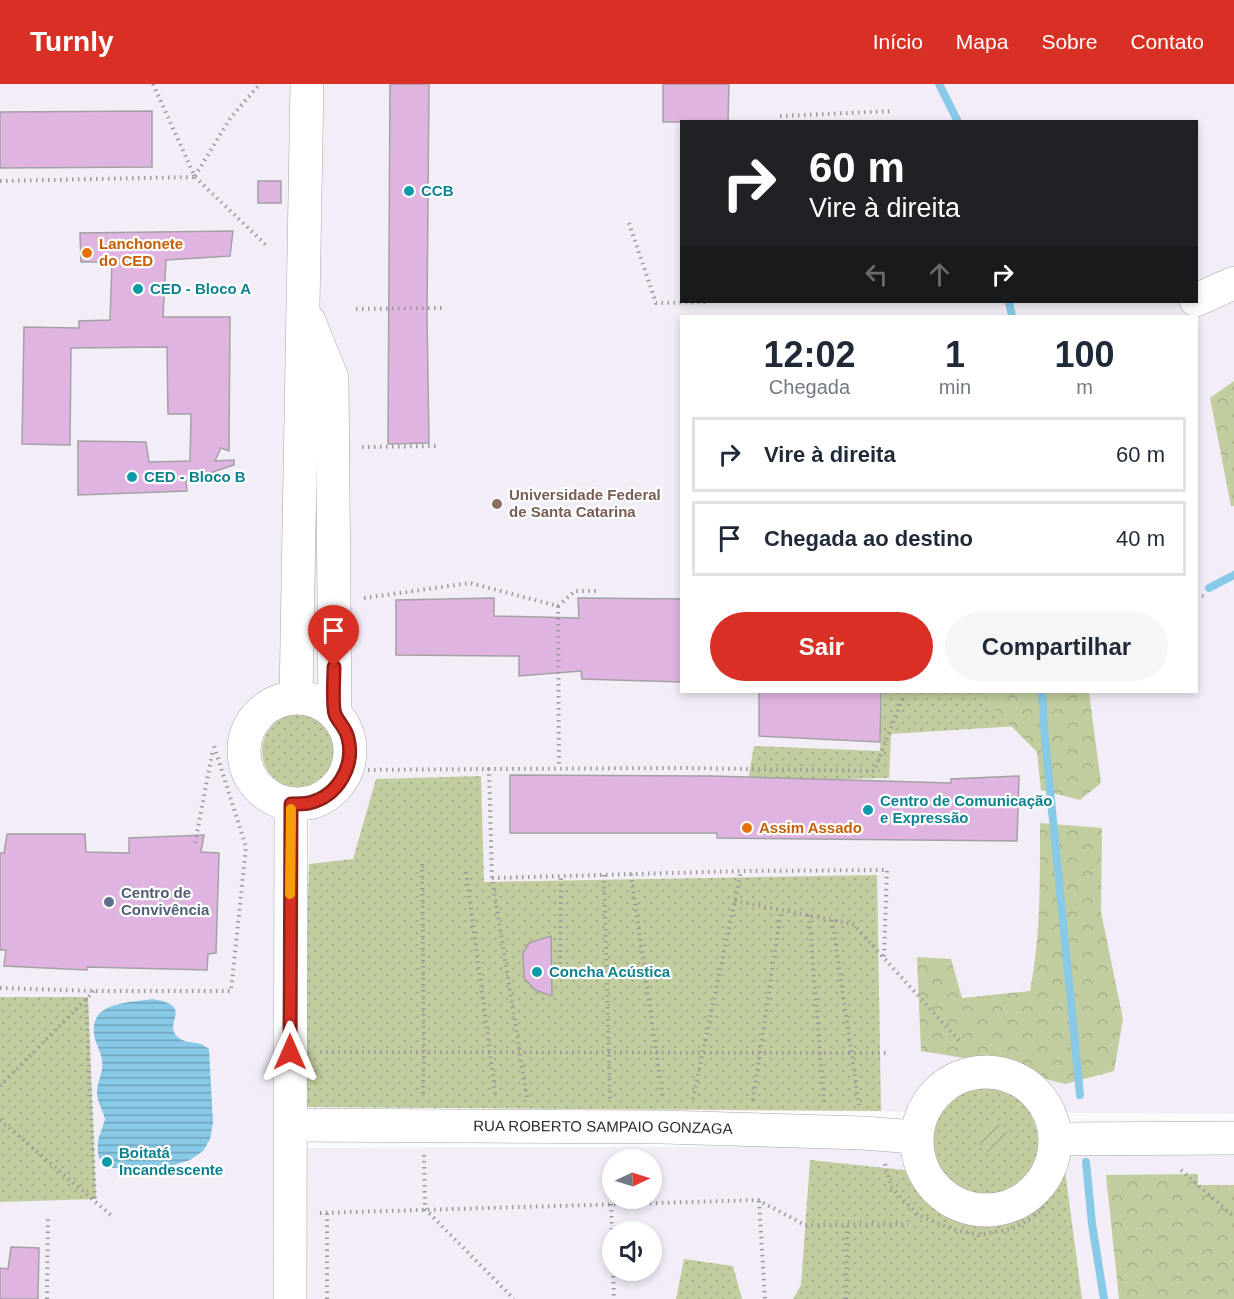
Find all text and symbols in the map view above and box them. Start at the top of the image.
text: Turnly [30,26,113,57]
text: Início [873,30,923,53]
text: Mapa [956,30,1008,53]
text: Sobre [1041,30,1097,53]
text: Contato [1130,30,1204,53]
icon: right [710,144,788,222]
text: 60 m [809,144,905,191]
place label: CCB [421,182,454,199]
marker: CCB [402,184,416,198]
text: Vire à direita [809,193,960,223]
place label: Lanchonete do CED [99,235,183,269]
marker: Lanchonete do CED [80,246,94,260]
icon: left [860,258,893,291]
icon: ahead [923,258,956,291]
icon: right [986,258,1019,291]
place label: CED - Bloco A [150,280,251,297]
marker: CED - Bloco A [131,282,145,296]
text: 12:02 [763,334,855,375]
text: 1 [945,334,965,375]
text: 100 [1054,334,1115,375]
text: Chegada [769,376,850,398]
text: min [939,376,971,398]
text: m [1076,376,1093,398]
icon: right [713,438,746,471]
text: Vire à direita [764,442,896,467]
text: 60 m [1116,442,1165,467]
place label: CED - Bloco B [144,468,246,485]
marker: CED - Bloco B [125,470,139,484]
place label: Universidade Federal de Santa Catarina [509,486,661,520]
marker: Universidade Federal de Santa Catarina [490,497,504,511]
icon: arrive [713,522,746,555]
text: Chegada ao destino [764,526,973,551]
text: 40 m [1116,526,1165,551]
pin [308,605,359,667]
button: Sair [710,612,933,681]
button: Compartilhar [945,612,1168,681]
icon: arrive [317,614,350,647]
place label: Centro de Comunicação e Expressão [880,792,1053,826]
marker: Centro de Comunicação e Expressão [861,803,875,817]
place label: Assim Assado [759,819,862,836]
marker: Assim Assado [740,821,754,835]
place label: Centro de Convivência [121,884,210,918]
marker: Centro de Convivência [102,895,116,909]
place label: Concha Acústica [549,963,671,980]
marker: Concha Acústica [530,965,544,979]
position arrow [258,1020,322,1084]
street label: RUA ROBERTO SAMPAIO GONZAGA [473,1117,733,1137]
place label: Boitatá Incandescente [119,1144,223,1178]
north arrow [602,1149,662,1209]
map controls [602,1149,662,1281]
marker: Boitatá Incandescente [100,1155,114,1169]
button: sound [602,1221,662,1281]

